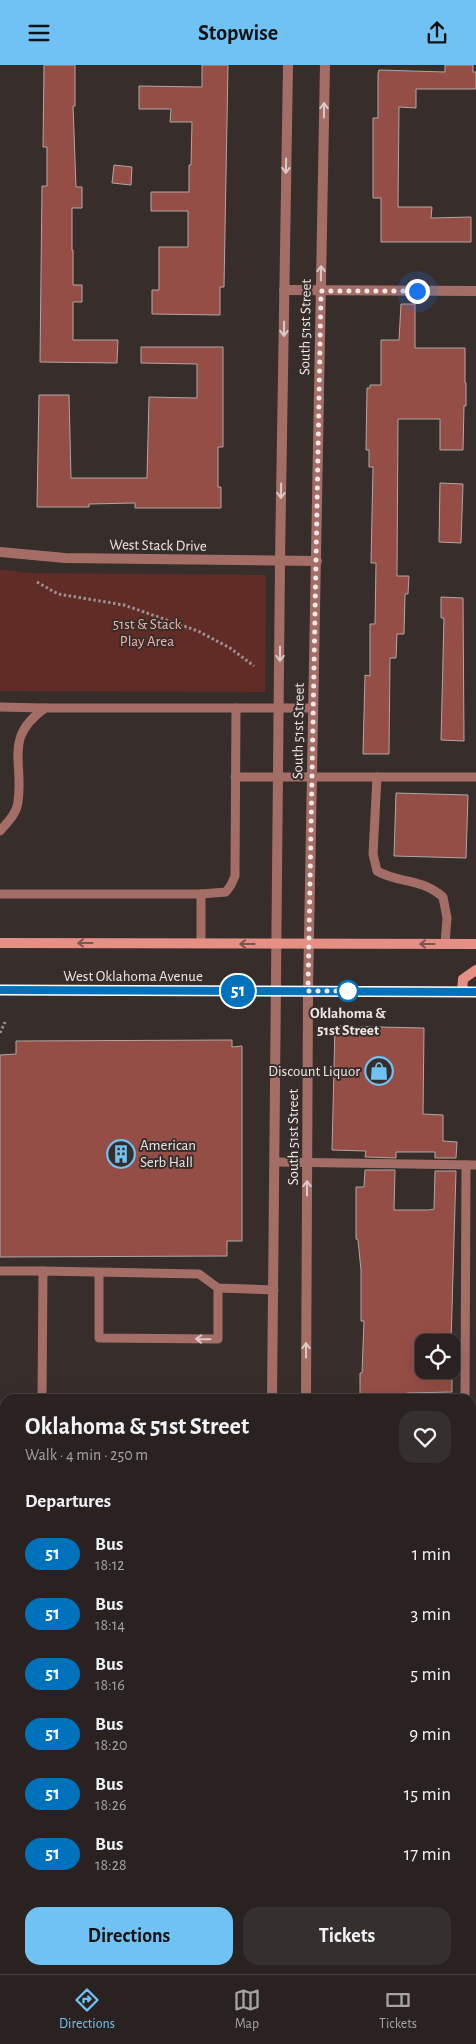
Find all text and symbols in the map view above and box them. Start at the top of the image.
icon: menu [25,19,53,47]
icon: share [423,19,451,47]
text: Stopwise [198,22,278,44]
one-way arrow [320,102,329,118]
one-way arrow [281,158,291,174]
one-way arrow [316,265,326,281]
street label: South 51st Street [297,278,314,375]
your location [405,279,430,304]
one-way arrow [279,320,289,336]
one-way arrow [277,483,286,499]
street label: West Stack Drive [109,537,207,554]
park label: 51st & Stack Play Area [113,617,181,649]
one-way arrow [275,645,285,661]
street label: South 51st Street [290,682,307,779]
one-way arrow [77,938,94,948]
one-way arrow [240,939,256,949]
one-way arrow [420,939,436,949]
street label: West Oklahoma Avenue [63,969,203,984]
line badge: 51 [216,975,260,1007]
marker: Oklahoma & 51st Street [337,980,359,1002]
text: 51 [231,982,245,1000]
place label: Oklahoma & 51st Street [310,1006,386,1038]
shop icon: Discount Liquor [364,1056,394,1086]
place label: Discount Liquor [268,1064,360,1079]
street label: South 51st Street [286,1089,301,1185]
place label: American Serb Hall [140,1138,196,1170]
building icon: American Serb Hall [106,1139,136,1169]
one-way arrow [302,1180,312,1196]
one-way arrow [195,1334,212,1344]
map controls [415,1334,460,1379]
button: locate [415,1334,460,1379]
one-way arrow [301,1342,311,1358]
button: heart [399,1411,451,1463]
text: Oklahoma & 51st Street [25,1415,249,1439]
text: Walk · 4 min · 250 m [25,1447,148,1463]
text: Departures [25,1492,111,1511]
text: Bus [95,1535,123,1554]
text: 51 [45,1545,60,1563]
text: 1 min [412,1545,451,1564]
text: 18:12 [95,1557,125,1573]
text: Bus [95,1595,123,1614]
text: 51 [45,1605,60,1623]
text: 3 min [410,1605,451,1624]
text: 18:14 [95,1617,125,1633]
text: Bus [95,1655,123,1674]
text: 51 [45,1665,60,1683]
text: 5 min [410,1665,451,1684]
text: 18:16 [95,1677,125,1693]
text: Bus [95,1715,123,1734]
text: 51 [45,1725,60,1743]
text: 9 min [409,1725,451,1744]
text: 18:20 [95,1737,127,1753]
text: Bus [95,1775,123,1794]
text: 51 [45,1785,60,1803]
text: 15 min [404,1785,451,1804]
text: 18:26 [95,1797,127,1813]
text: Bus [95,1835,123,1854]
text: 51 [45,1845,60,1863]
text: 17 min [404,1845,451,1864]
text: 18:28 [95,1857,127,1873]
button: Directions [25,1907,233,1965]
button: Tickets [243,1907,451,1965]
tab: Directions [59,1986,115,2033]
tab: Map [233,1986,261,2033]
tab: Tickets [379,1986,417,2033]

